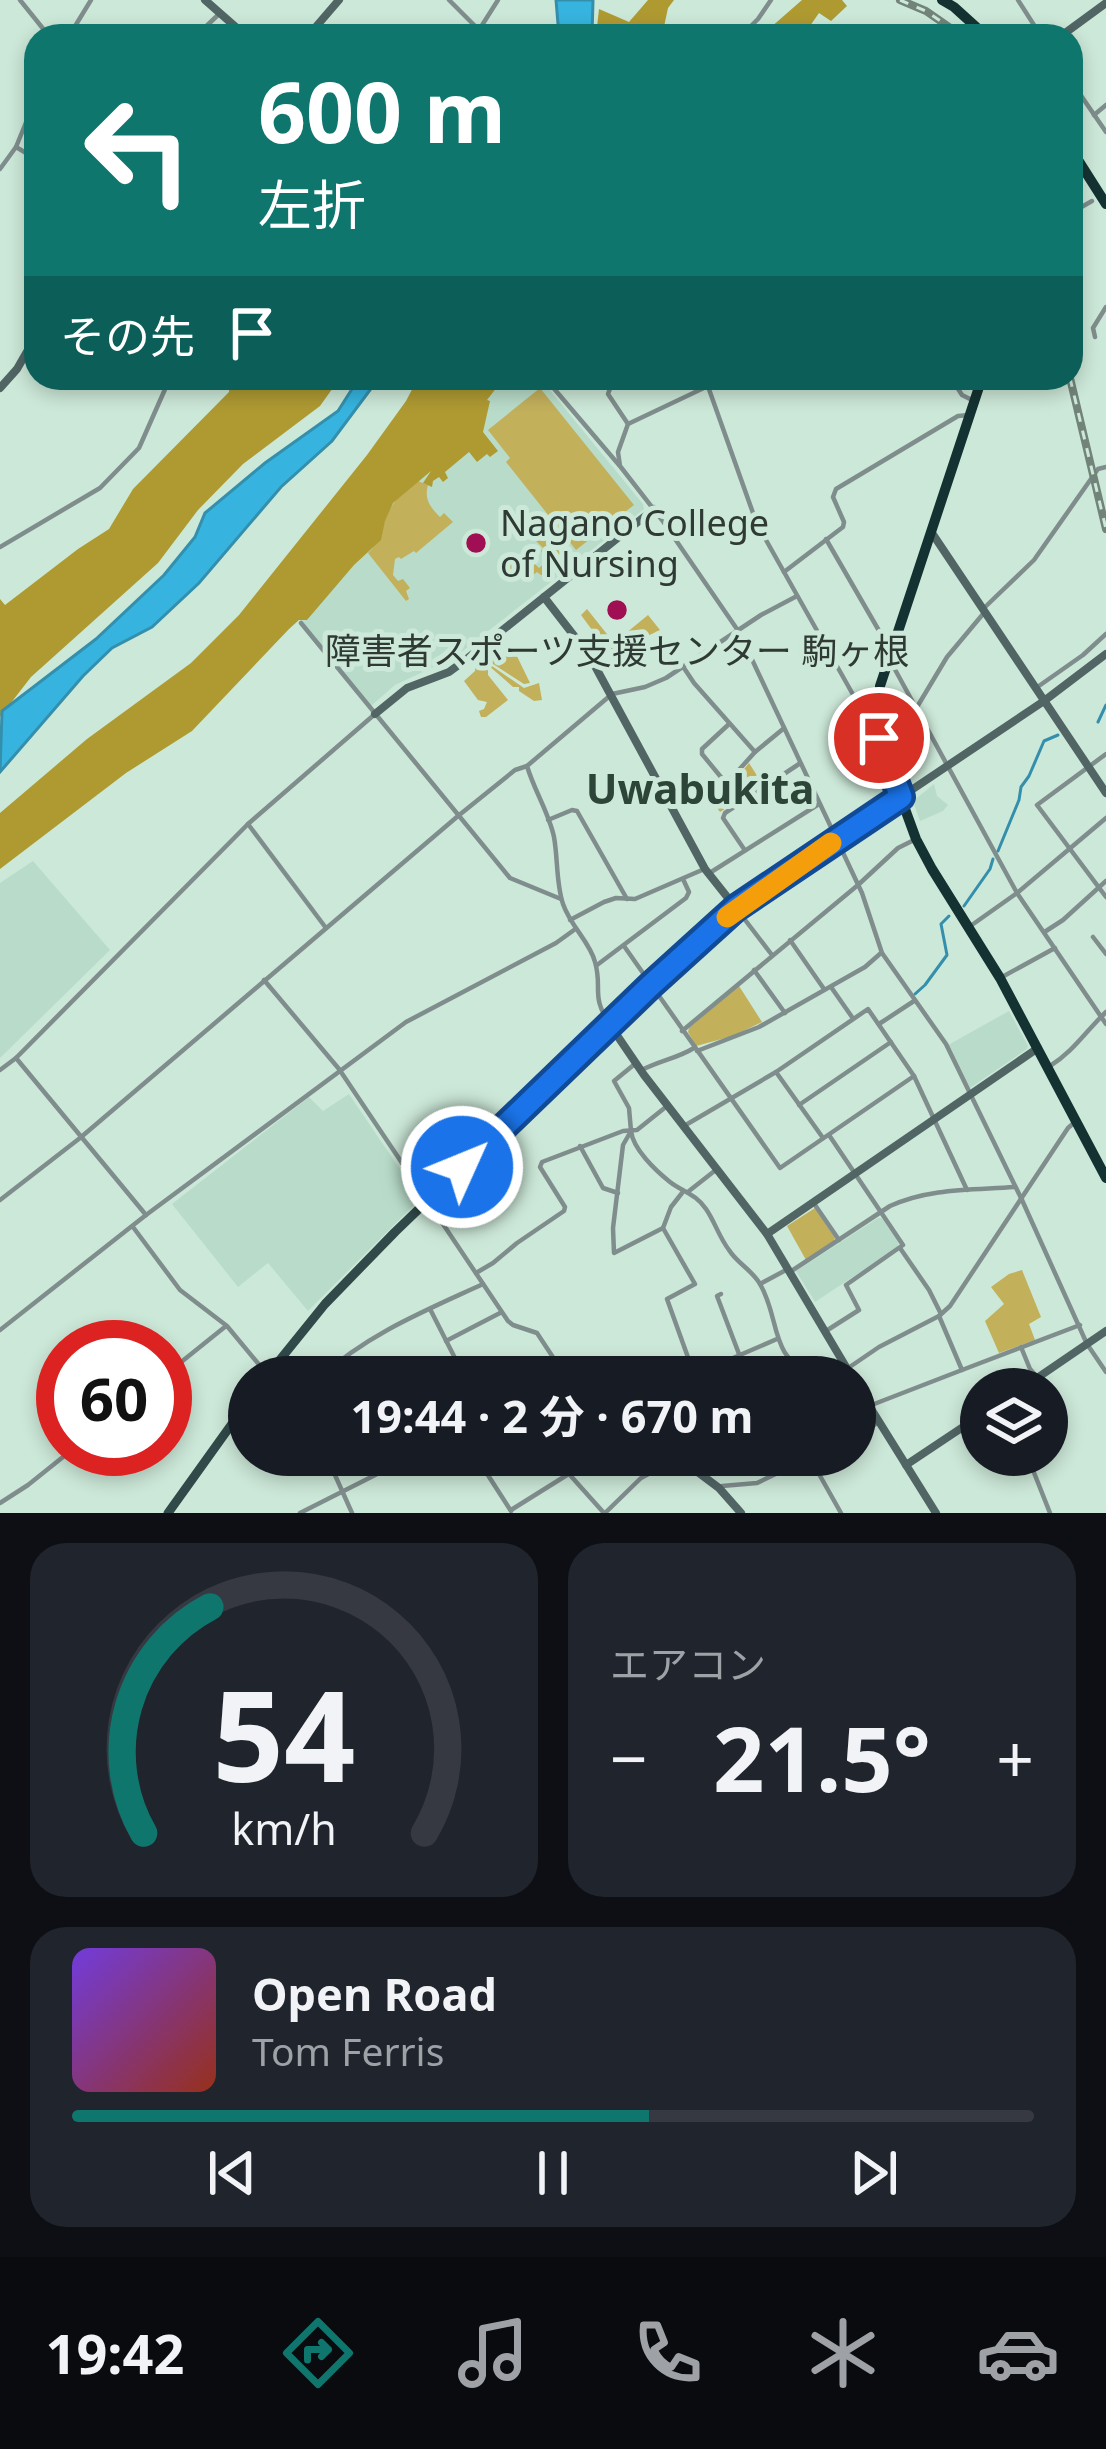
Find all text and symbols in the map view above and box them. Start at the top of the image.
text: 600 m [258,53,506,168]
icon: left [60,72,216,228]
text: 左折 [258,167,366,241]
icon: arrive [219,300,285,366]
text: その先 [60,305,195,366]
place label: Nagano College of Nursing [500,498,769,588]
marker: Nagano College of Nursing [463,530,489,556]
marker: 障害者スポーツ支援センター 駒ヶ根 [604,597,630,623]
place label: 障害者スポーツ支援センター 駒ヶ根 [325,626,909,675]
pin [828,687,930,789]
icon: arrive [846,705,912,771]
district label: Uwabukita [586,759,814,816]
position arrow [399,1104,525,1230]
speed limit sign: 60 [36,1320,192,1476]
map controls [960,1368,1068,1476]
button: layers [960,1368,1068,1476]
text: 19:44 · 2 分 · 670 m [351,1385,753,1446]
text: エアコン [610,1637,766,1690]
text: 54 [213,1649,355,1819]
text: 21.5° [713,1696,931,1818]
text: − [610,1712,648,1802]
text: + [996,1712,1034,1802]
text: km/h [231,1799,337,1858]
text: Open Road [252,1963,497,2024]
text: Tom Ferris [252,2024,444,2077]
icon: previous [199,2140,265,2206]
icon: pause [520,2140,586,2206]
icon: next [841,2140,907,2206]
icon: directions [276,2311,360,2395]
icon: music [451,2311,535,2395]
icon: phone [626,2311,710,2395]
icon: climate [801,2311,885,2395]
icon: car [976,2311,1060,2395]
text: 19:42 [46,2316,184,2390]

